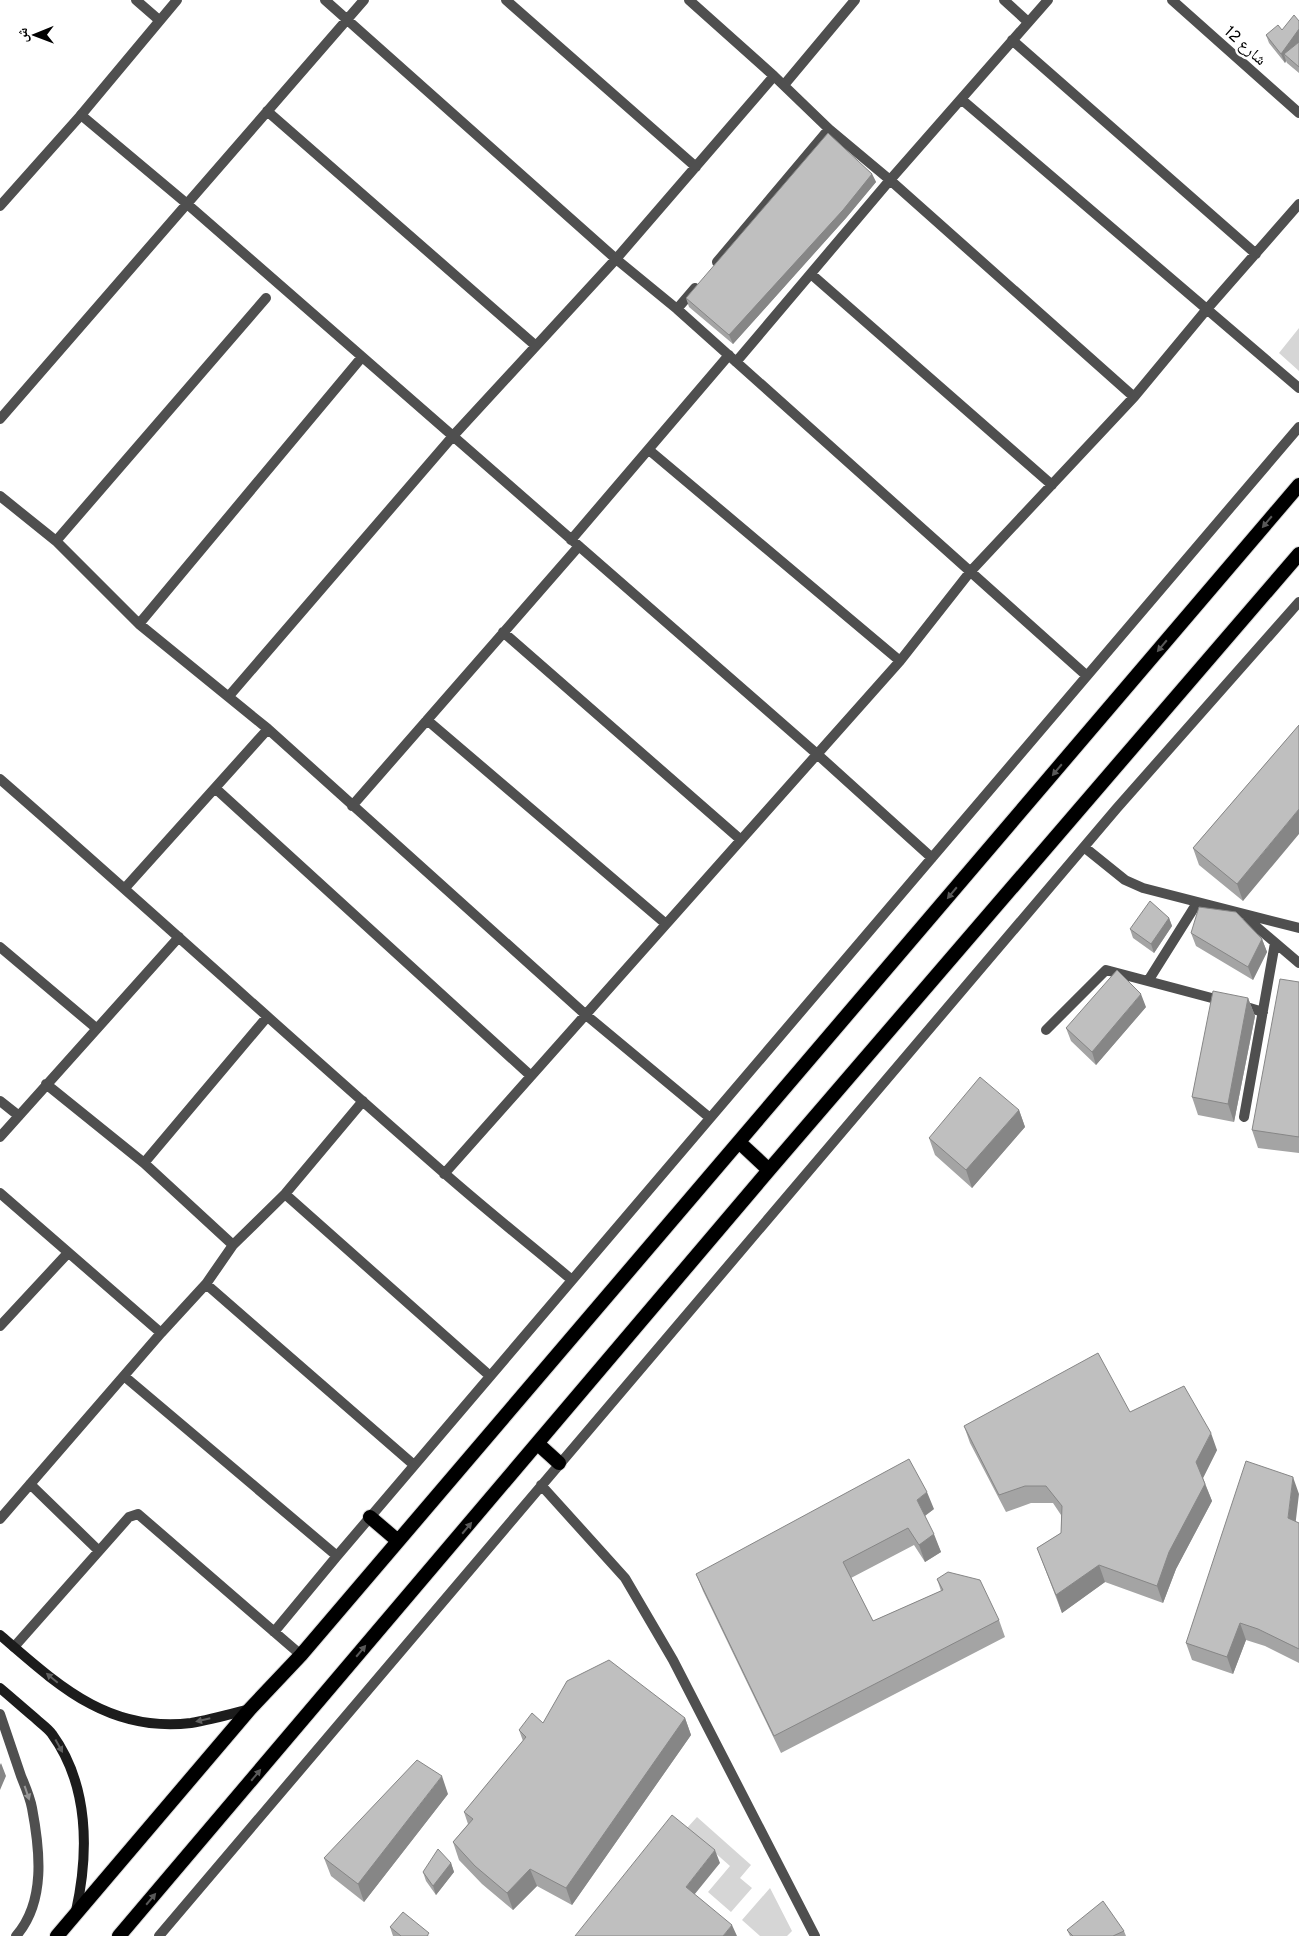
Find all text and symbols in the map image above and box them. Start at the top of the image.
north arrow [10,10,60,60]
street label: شارع 12 [1219,22,1270,71]
text: ش [15,27,32,43]
one-way arrow [1262,515,1273,528]
one-way arrow [1156,639,1168,651]
one-way arrow [1051,763,1063,775]
one-way arrow [946,887,957,900]
one-way arrow [461,1521,472,1534]
one-way arrow [356,1645,367,1658]
one-way arrow [46,1673,59,1684]
one-way arrow [195,1716,210,1724]
one-way arrow [55,1739,63,1754]
one-way arrow [250,1769,261,1781]
one-way arrow [24,1786,31,1801]
one-way arrow [145,1893,156,1906]

